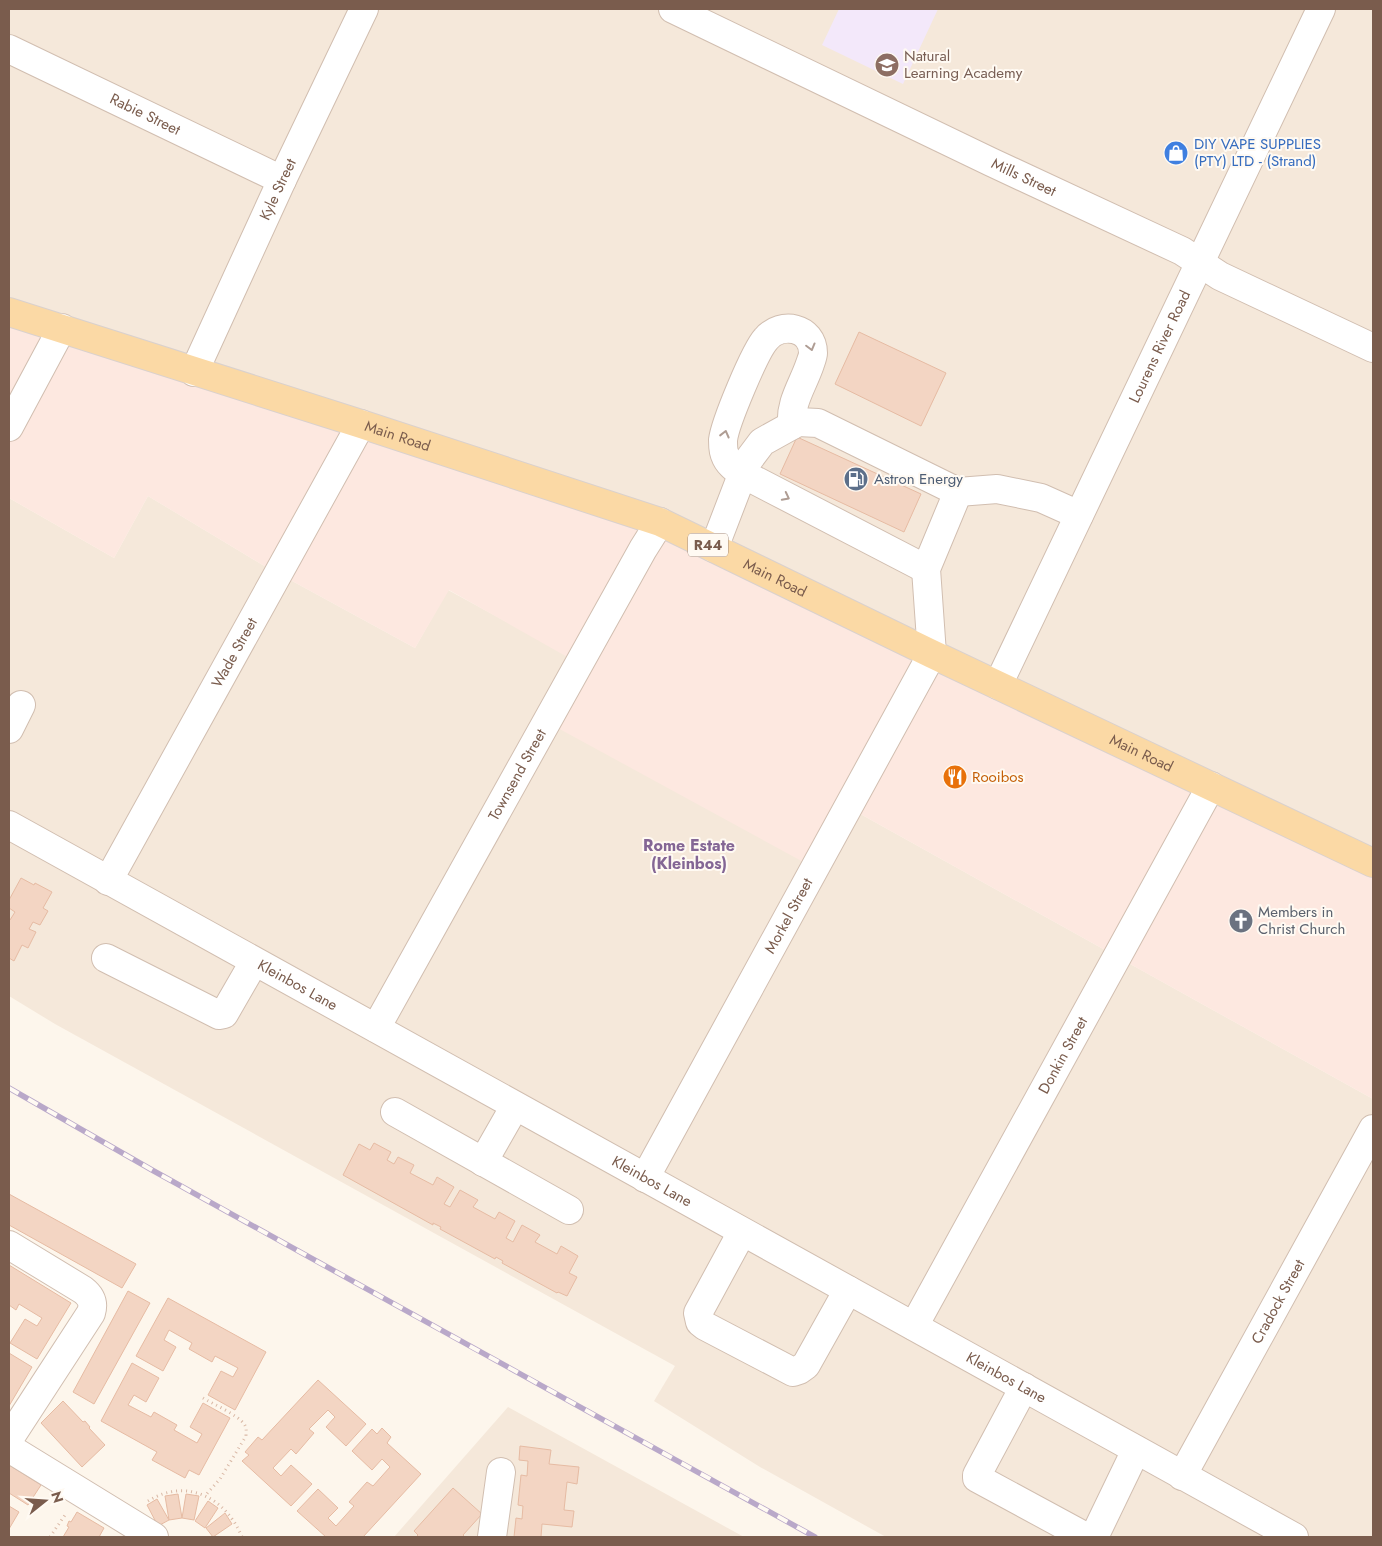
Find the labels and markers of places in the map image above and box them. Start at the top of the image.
place label: Natural Learning Academy [904,45,1023,84]
school or university icon: Natural Learning Academy [874,52,900,78]
place label: DIY VAPE SUPPLIES (PTY) LTD - (Strand) [1194,133,1321,172]
shop icon: DIY VAPE SUPPLIES (PTY) LTD - (Strand) [1163,140,1189,166]
fuel station icon: Astron Energy [843,466,869,492]
place label: Astron Energy [874,468,963,490]
restaurant icon: Rooibos [942,764,968,790]
place label: Rooibos [972,766,1023,788]
place label: Members in Christ Church [1258,901,1345,940]
church icon: Members in Christ Church [1228,908,1254,934]

